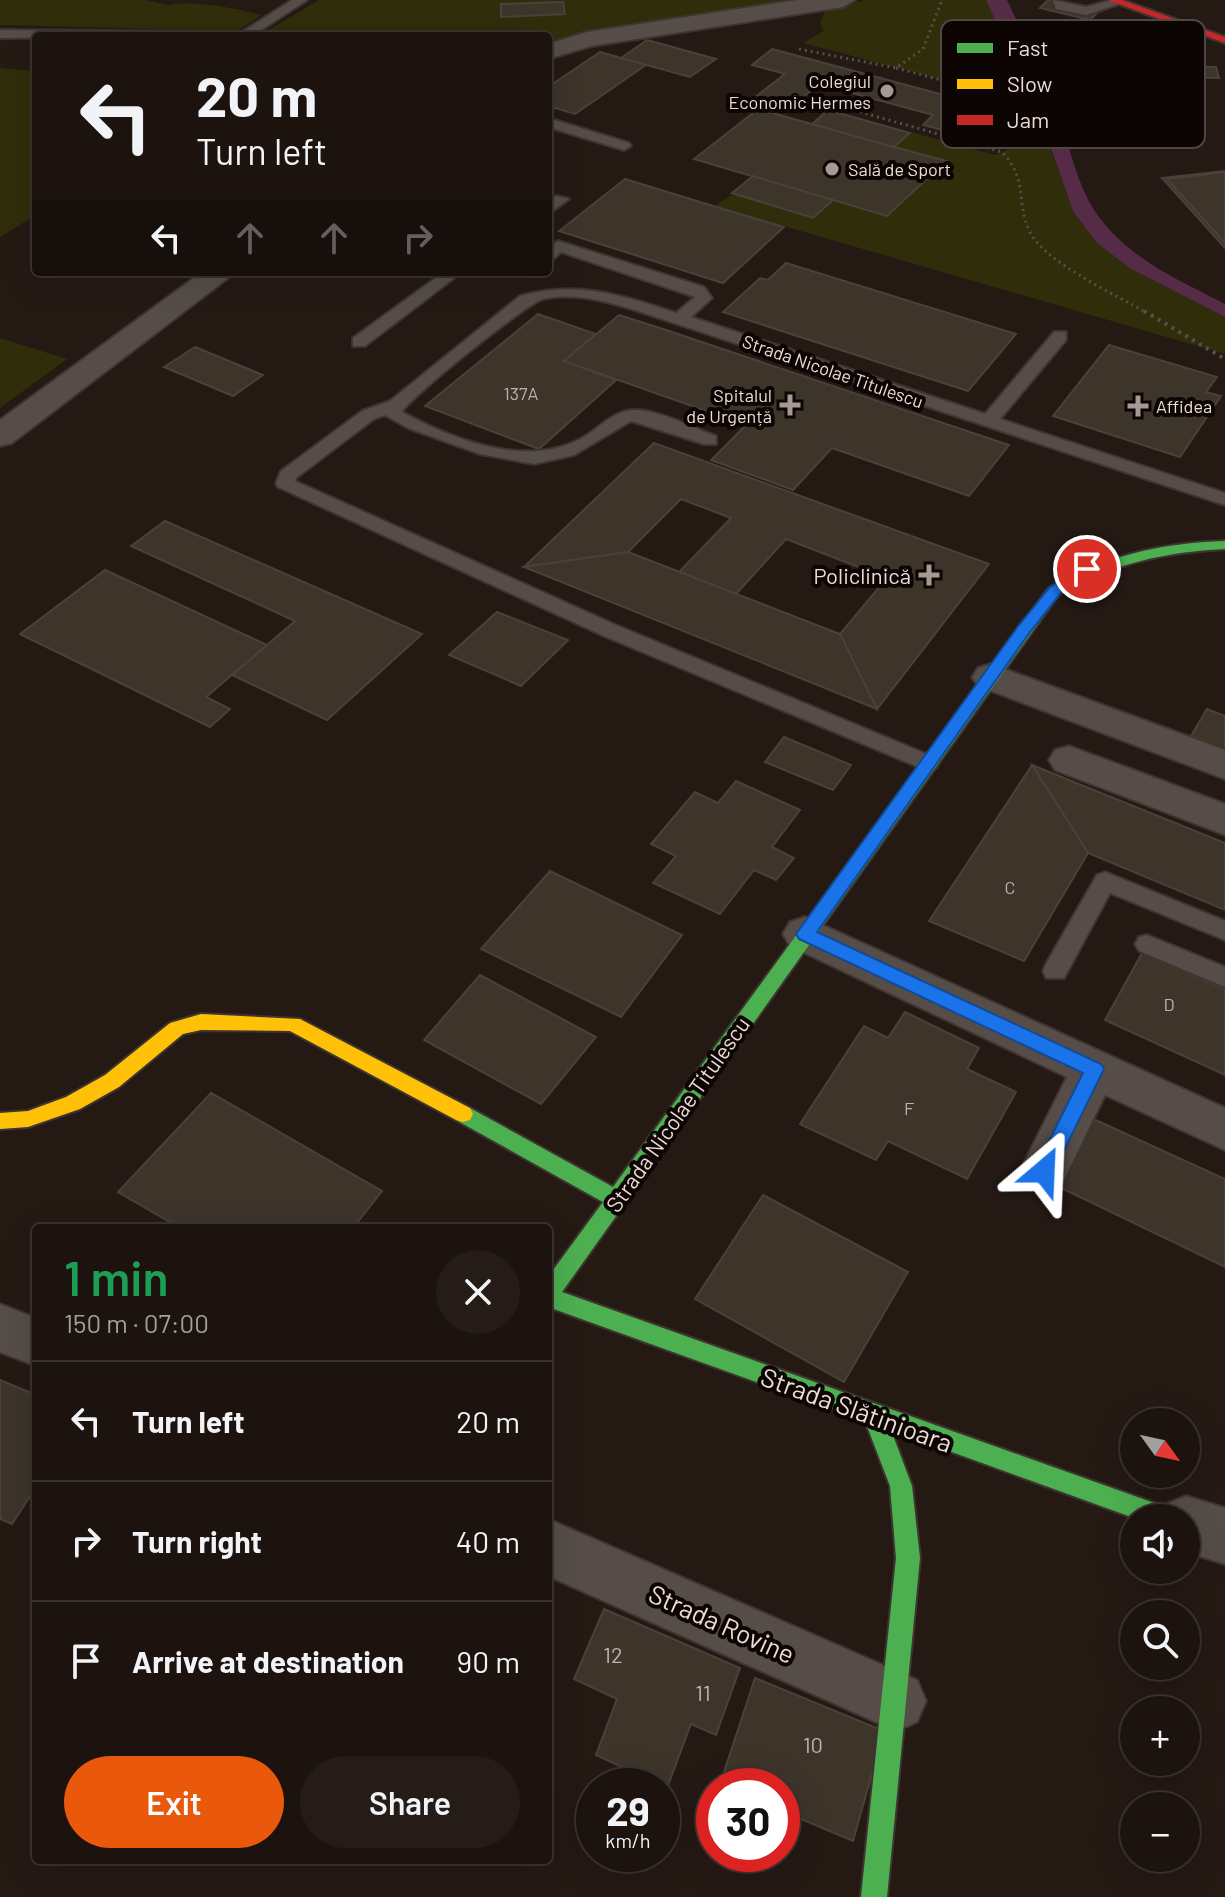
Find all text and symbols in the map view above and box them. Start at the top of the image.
legend [941,20,1205,148]
text: Fast [1007,34,1049,60]
text: 20 m [196,61,317,128]
icon: left [64,64,168,168]
place label: Colegiul Economic Hermes [728,70,871,113]
text: Slow [1007,70,1052,96]
marker: Colegiul Economic Hermes [878,82,896,100]
text: Jam [1007,106,1049,132]
text: Turn left [196,129,327,172]
place label: Sală de Sport [848,158,951,180]
marker: Sală de Sport [823,160,841,178]
icon: left [144,216,188,260]
icon: ahead [228,216,272,260]
icon: ahead [312,216,356,260]
icon: right [396,216,440,260]
street label: Strada Nicolae Titulescu [740,330,926,412]
house number: 137A [503,382,539,404]
place label: Spitalul de Urgență [686,384,772,427]
marker: Spitalul de Urgență [779,394,801,416]
marker: Affidea [1127,395,1149,417]
place label: Affidea [1156,395,1212,417]
pin [1053,535,1121,603]
icon: arrive [1065,547,1109,591]
place label: Policlinică [813,562,911,588]
marker: Policlinică [918,564,940,586]
house number: C [1005,876,1015,898]
house number: D [1163,993,1175,1015]
street label: Strada Nicolae Titulescu [600,1012,754,1216]
house number: F [904,1097,914,1119]
position arrow [1002,1129,1086,1213]
text: 1 min [64,1248,169,1306]
button: close [436,1250,520,1334]
text: 150 m · 07:00 [64,1307,209,1338]
street label: Strada Slătinioara [757,1360,957,1458]
icon: left [64,1399,108,1443]
text: Turn left [132,1403,245,1439]
text: 20 m [456,1403,520,1439]
north arrow [1120,1408,1200,1488]
map controls [1120,1408,1200,1872]
button: sound [1120,1504,1200,1584]
icon: right [64,1519,108,1563]
text: Turn right [132,1523,262,1559]
text: 40 m [456,1523,520,1559]
street label: Strada Rovine [644,1577,800,1669]
button: search [1120,1600,1200,1680]
icon: arrive [64,1639,108,1683]
house number: 12 [603,1641,623,1667]
text: Arrive at destination [132,1643,404,1679]
text: 90 m [457,1643,520,1679]
house number: 11 [695,1679,711,1705]
button: + [1120,1696,1200,1776]
house number: 10 [803,1731,823,1757]
button: Exit [64,1756,284,1848]
button: Share [300,1756,520,1848]
speed limit sign: 30 [696,1768,800,1872]
text: 29 [606,1786,650,1834]
button: − [1120,1792,1200,1872]
text: km/h [605,1828,651,1852]

